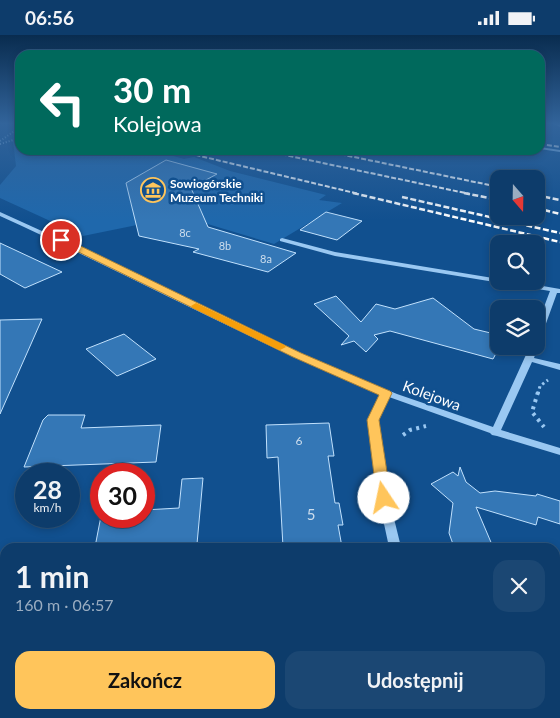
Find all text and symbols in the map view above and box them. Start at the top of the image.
text: 06:56 [25,6,74,29]
text: 30 m [113,68,191,110]
icon: left [30,70,95,135]
text: Kolejowa [113,110,202,137]
north arrow [490,170,545,225]
map controls [490,170,545,355]
place label: Sowiogórskie Muzeum Techniki [170,176,263,205]
museum icon: Sowiogórskie Muzeum Techniki [140,177,166,203]
pin [40,219,82,261]
icon: arrive [47,226,75,254]
house number: 8c [179,226,191,239]
button: search [490,235,545,290]
house number: 8b [219,239,231,252]
house number: 8a [260,252,272,265]
button: layers [490,300,545,355]
street label: Kolejowa [401,376,463,414]
house number: 6 [296,433,303,448]
speed limit sign: 30 [90,463,155,528]
position arrow [357,471,409,523]
text: 28 [33,474,62,504]
text: km/h [33,500,62,515]
house number: 5 [307,505,315,523]
text: 1 min [15,558,89,594]
button: close [493,560,545,612]
text: 160 m · 06:57 [15,595,114,614]
button: Zakończ [15,651,275,709]
button: Udostępnij [285,651,545,709]

